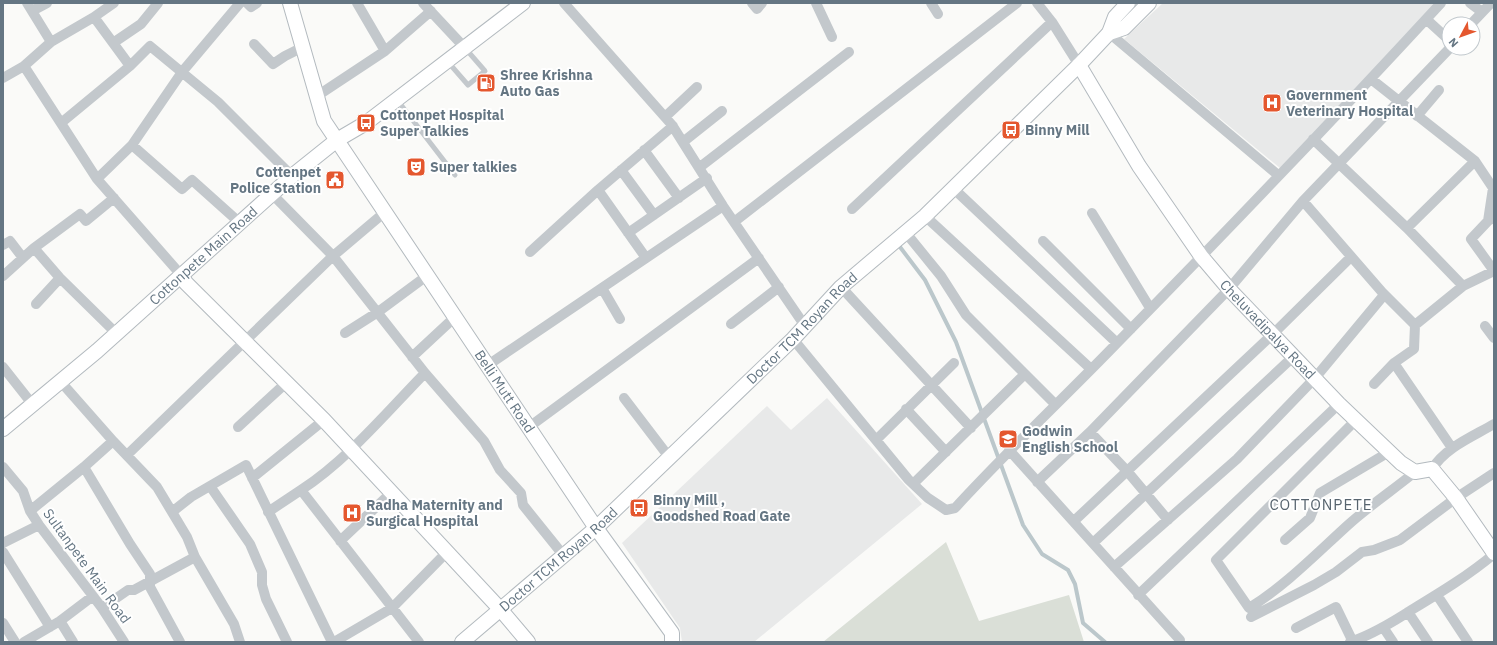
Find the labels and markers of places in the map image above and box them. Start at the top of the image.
place label: Shree Krishna Auto Gas [500,66,593,100]
fuel station icon: Shree Krishna Auto Gas [475,72,497,94]
place label: Government Veterinary Hospital [1286,86,1413,120]
hospital icon: Government Veterinary Hospital [1261,92,1283,114]
place label: Cottonpet Hospital Super Talkies [380,106,504,140]
bus stop icon: Cottonpet Hospital Super Talkies [355,112,377,134]
bus stop icon: Binny Mill [1000,119,1022,141]
place label: Binny Mill [1025,121,1090,139]
theatre icon: Super talkies [405,156,427,178]
place label: Super talkies [430,158,517,176]
place label: Cottenpet Police Station [230,163,321,197]
public building icon: Cottenpet Police Station [324,169,346,191]
place label: Godwin English School [1022,422,1118,456]
school or university icon: Godwin English School [997,428,1019,450]
place label: Binny Mill , Goodshed Road Gate [653,491,791,525]
place label: Radha Maternity and Surgical Hospital [366,496,503,530]
bus stop icon: Binny Mill , Goodshed Road Gate [628,497,650,519]
hospital icon: Radha Maternity and Surgical Hospital [341,502,363,524]

